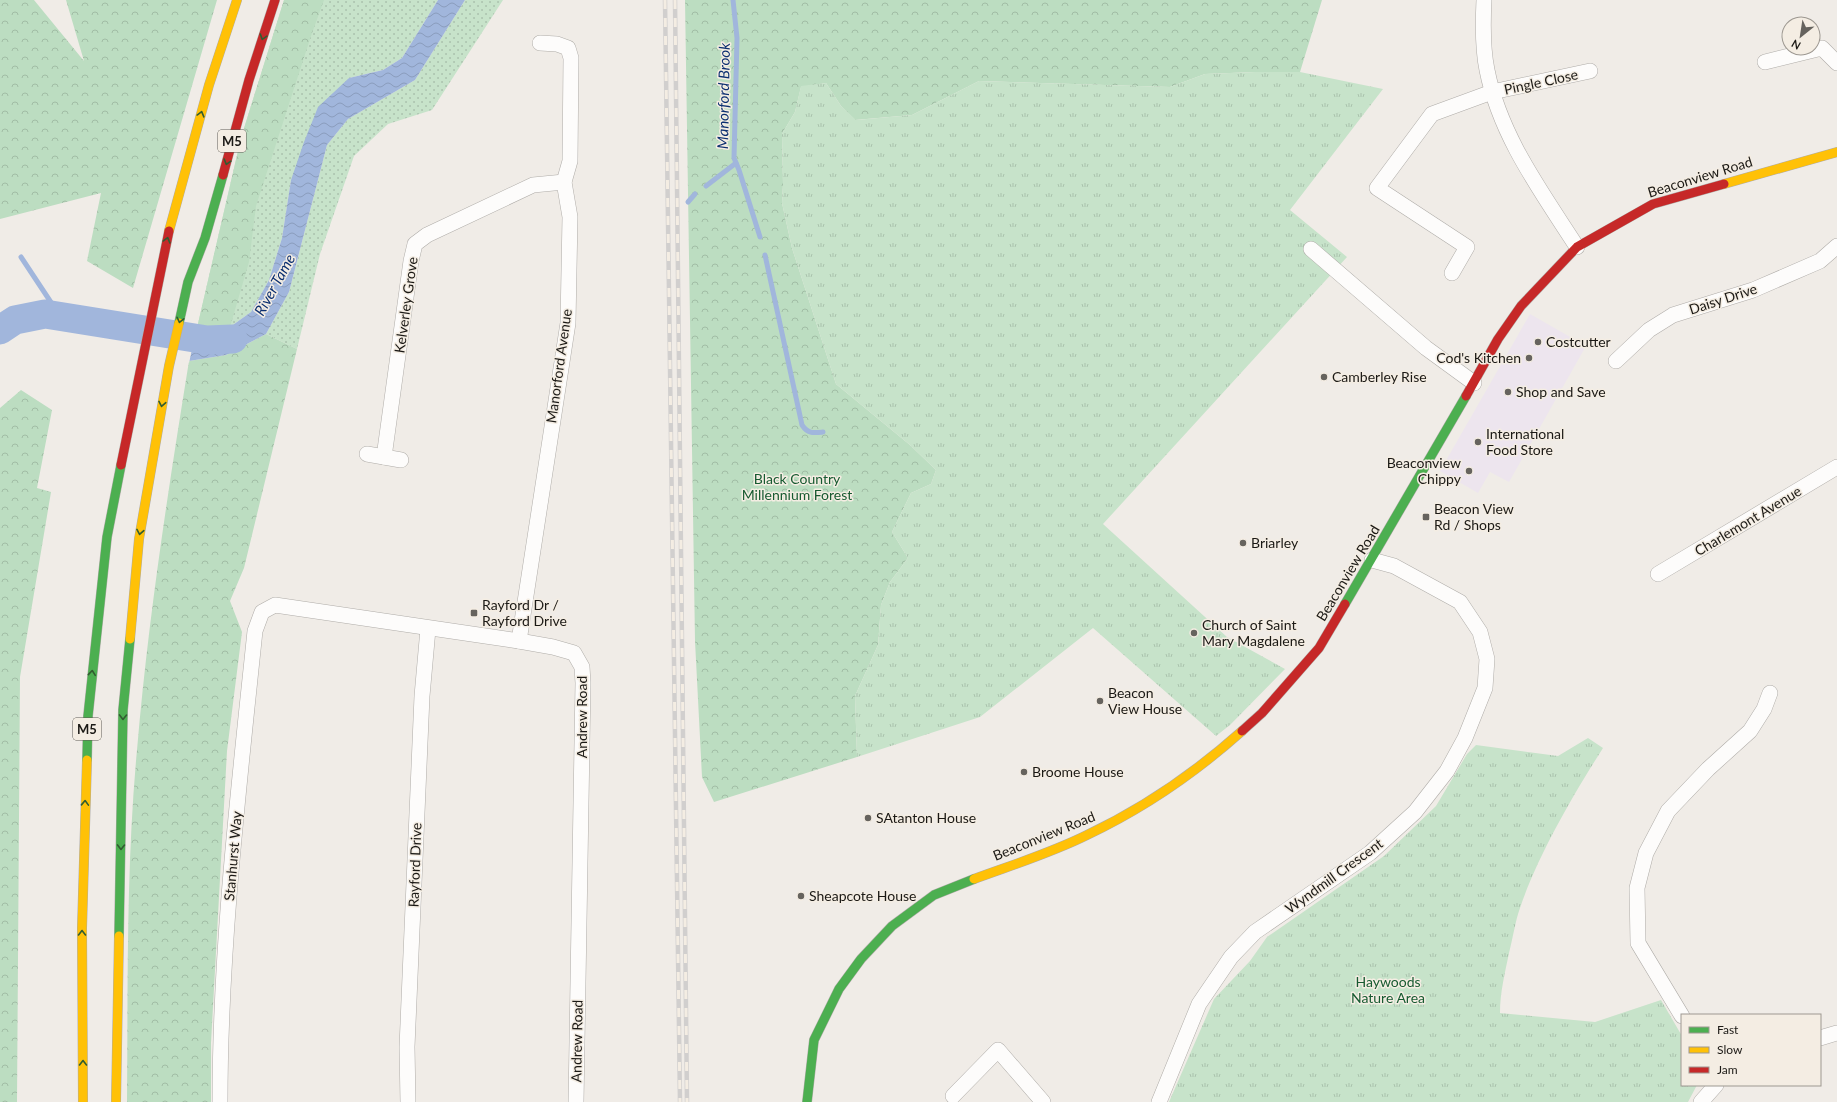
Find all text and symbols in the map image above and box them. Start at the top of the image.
north arrow [1781,16,1821,56]
one-way arrow [259,33,268,40]
text: N [1789,37,1803,53]
water label: Manorford Brook [713,42,733,149]
street label: Pingle Close [1502,65,1579,98]
one-way arrow [196,111,205,118]
road number: M5 [218,130,246,152]
street label: Beaconview Road [1645,153,1754,201]
one-way arrow [223,159,231,165]
one-way arrow [162,236,170,243]
water label: River Tame [250,251,298,318]
street label: Kelverley Grove [390,256,421,354]
street label: Daisy Drive [1687,280,1759,318]
street label: Manorford Avenue [542,308,575,424]
one-way arrow [176,317,184,323]
place label: Costcutter [1546,333,1611,350]
marker: Costcutter [1533,337,1543,347]
place label: Cod's Kitchen [1436,349,1521,366]
marker: Cod's Kitchen [1524,353,1534,363]
place label: Camberley Rise [1332,368,1427,385]
marker: Camberley Rise [1319,372,1329,382]
place label: Shop and Save [1516,383,1606,400]
marker: Shop and Save [1503,387,1513,397]
one-way arrow [159,401,167,407]
place label: International Food Store [1486,425,1564,458]
marker: International Food Store [1473,437,1483,447]
place label: Beaconview Chippy [1387,454,1462,487]
marker: Beaconview Chippy [1464,466,1474,476]
park label: Black Country Millennium Forest [742,470,852,503]
street label: Charlemont Avenue [1691,482,1804,559]
place label: Beacon View Rd / Shops [1434,500,1514,533]
marker: Beacon View Rd / Shops [1421,512,1431,522]
street label: Beaconview Road [1312,522,1383,624]
one-way arrow [136,529,145,535]
place label: Briarley [1251,534,1299,551]
marker: Briarley [1238,538,1248,548]
place label: Rayford Dr / Rayford Drive [482,596,567,629]
marker: Rayford Dr / Rayford Drive [469,608,479,618]
place label: Church of Saint Mary Magdalene [1202,616,1305,649]
marker: Church of Saint Mary Magdalene [1189,628,1199,638]
one-way arrow [87,670,96,676]
street label: Andrew Road [573,676,590,758]
place label: Beacon View House [1108,684,1182,717]
marker: Beacon View House [1095,696,1105,706]
one-way arrow [119,714,127,720]
road number: M5 [73,718,101,740]
place label: Broome House [1032,763,1124,780]
marker: Broome House [1019,767,1029,777]
one-way arrow [81,800,89,806]
street label: Beaconview Road [990,807,1097,864]
place label: SAtanton House [876,809,976,826]
street label: Stanhurst Way [220,810,245,901]
marker: SAtanton House [863,813,873,823]
street label: Rayford Drive [405,822,424,908]
street label: Wyndmill Crescent [1282,834,1386,917]
one-way arrow [117,844,125,850]
place label: Sheapcote House [809,887,917,904]
marker: Sheapcote House [796,891,806,901]
one-way arrow [78,930,86,936]
park label: Haywoods Nature Area [1351,973,1425,1006]
street label: Andrew Road [567,1000,586,1082]
legend [1681,1014,1821,1086]
text: Fast [1717,1022,1739,1037]
text: Slow [1717,1042,1743,1057]
one-way arrow [79,1060,87,1066]
text: Jam [1717,1062,1738,1077]

